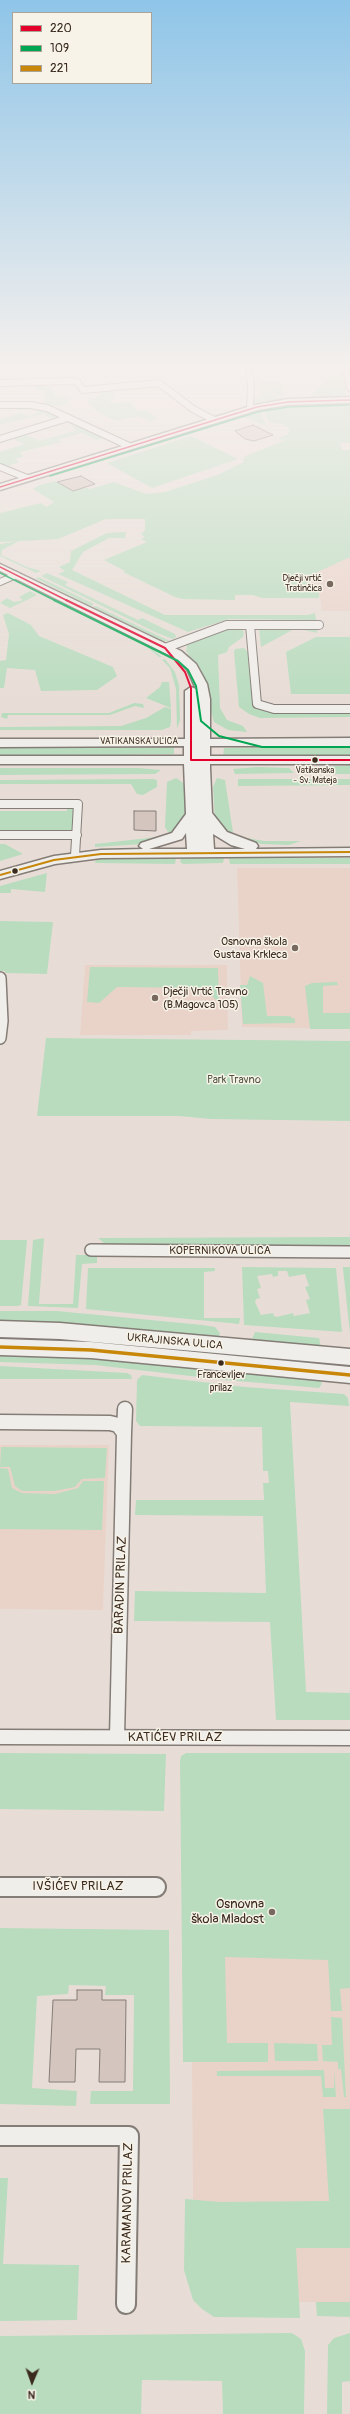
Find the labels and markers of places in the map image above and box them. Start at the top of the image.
place label: Dječji vrtić Tratinčica [282,574,322,595]
marker: Dječji vrtić Tratinčica [325,579,335,589]
marker: Vatikanska - Sv. Mateja [310,755,320,765]
place label: Vatikanska - Sv. Mateja [293,766,337,787]
unlabelled marker [10,866,20,876]
place label: Osnovna škola Gustava Krkleca [213,935,287,961]
marker: Osnovna škola Gustava Krkleca [290,943,300,953]
place label: Dječji Vrtić Travno (B.Magovca 105) [163,985,248,1011]
marker: Dječji Vrtić Travno (B.Magovca 105) [150,993,160,1003]
marker: Francevljev prilaz [216,1358,226,1368]
place label: Francevljev prilaz [197,1369,245,1392]
place label: Osnovna škola Mladost [191,1897,264,1928]
marker: Osnovna škola Mladost [267,1907,277,1917]

